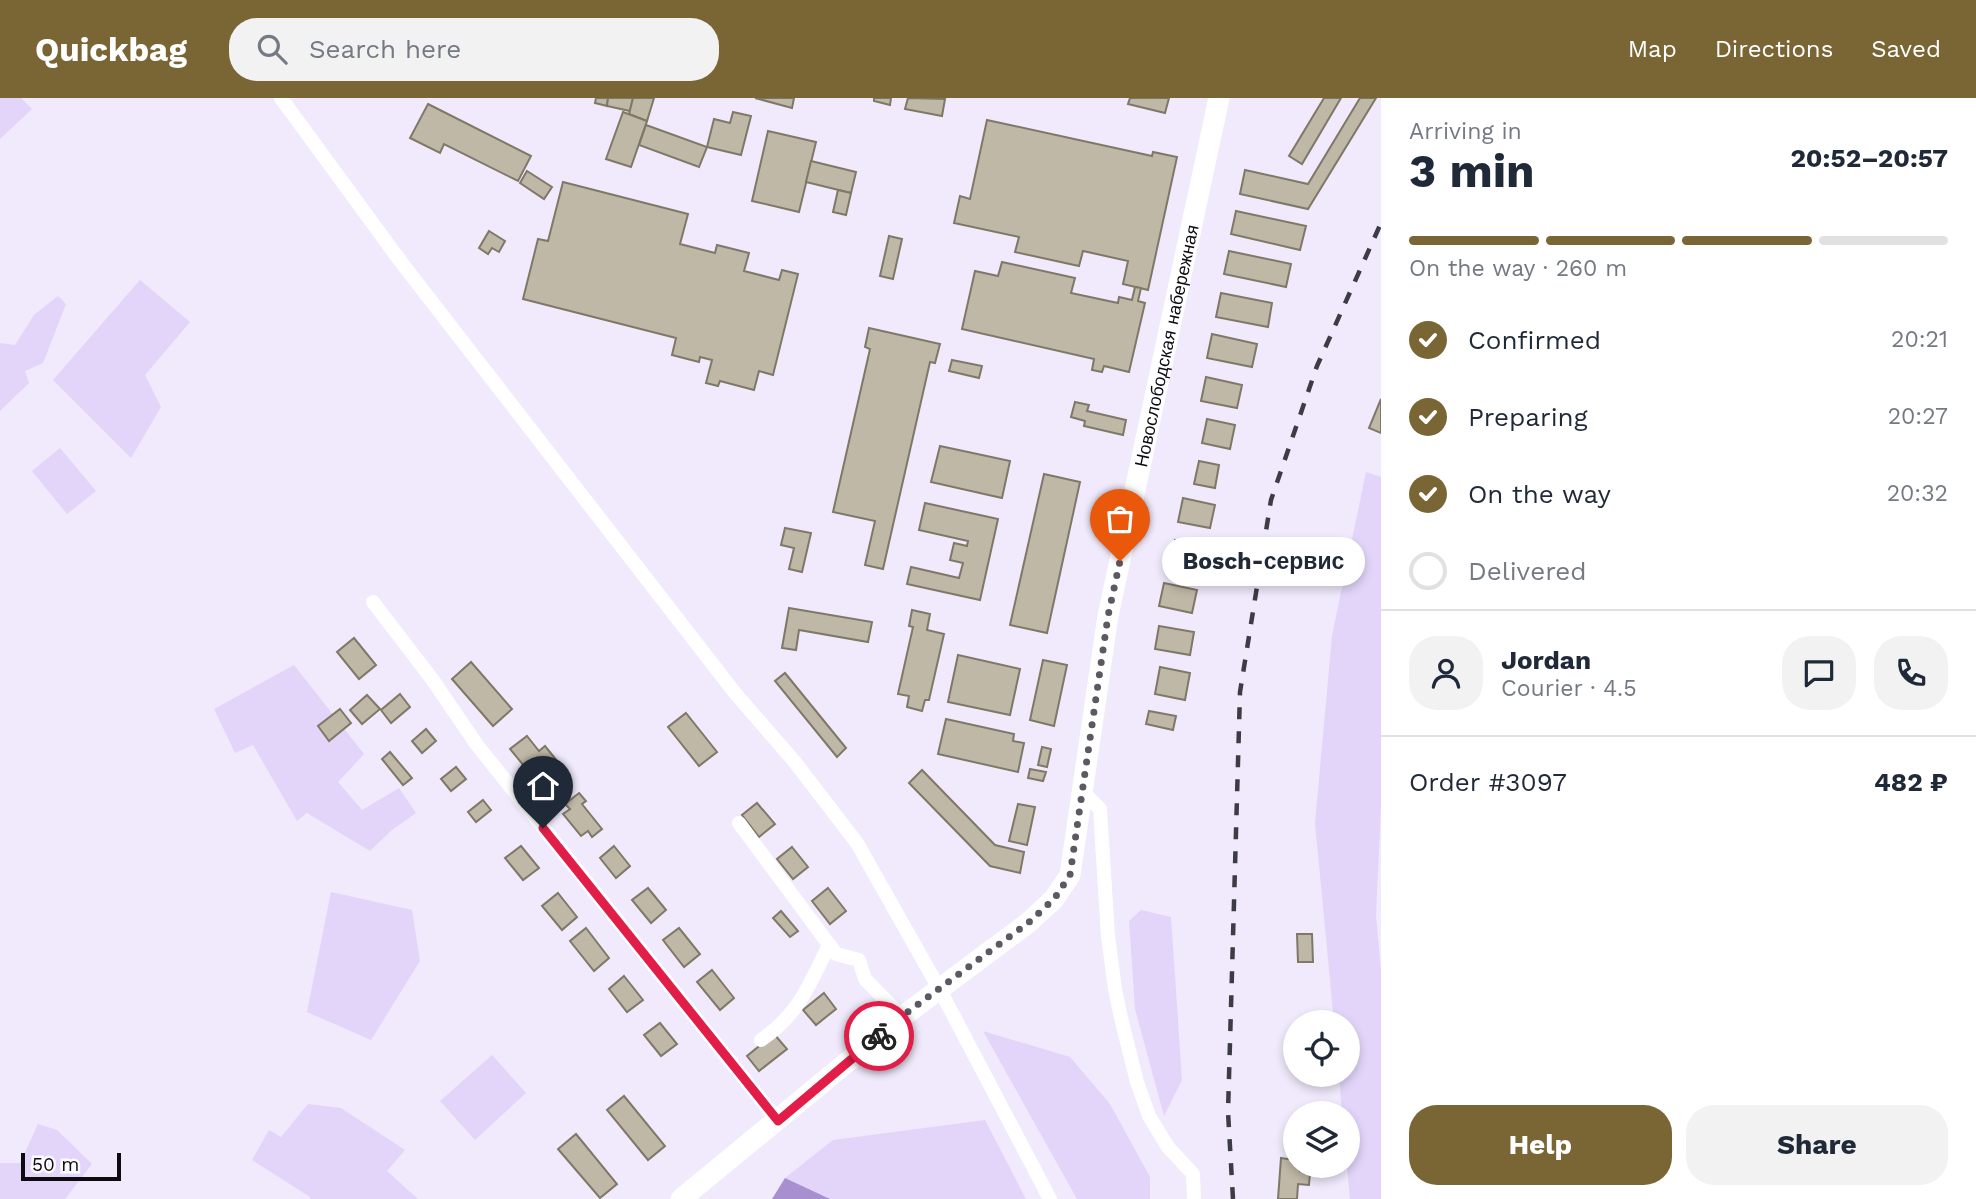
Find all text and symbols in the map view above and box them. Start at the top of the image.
search box [229,18,719,81]
text: Quickbag [35,30,187,69]
icon: search [253,30,291,68]
text: Search here [309,34,461,64]
text: Map [1628,35,1677,63]
text: Directions [1715,35,1833,63]
text: Saved [1871,35,1941,63]
text: Arriving in [1409,118,1522,145]
text: 20:52–20:57 [1790,143,1948,173]
text: 3 min [1409,144,1535,198]
street label: Новослободская набережная [1130,222,1202,469]
text: On the way · 260 m [1409,255,1627,282]
icon: check [1409,321,1447,359]
text: Confirmed [1468,325,1601,355]
text: 20:21 [1891,326,1948,353]
icon: check [1409,398,1447,436]
text: Preparing [1468,402,1588,432]
text: 20:27 [1888,403,1948,430]
icon: check [1409,475,1447,513]
text: On the way [1468,479,1611,509]
text: 20:32 [1887,480,1948,507]
pin [1090,489,1150,561]
icon: bag [1101,500,1139,538]
callout: Bosch-сервис [1162,536,1365,586]
text: Bosch-сервис [1183,548,1344,575]
text: Delivered [1468,556,1587,586]
button: person [1409,636,1483,710]
button: chat [1782,636,1856,710]
button: phone [1874,636,1948,710]
text: Jordan [1501,645,1591,675]
text: Courier · 4.5 [1501,675,1637,702]
pin [513,756,573,828]
icon: home [524,767,562,805]
text: Order #3097 [1409,767,1567,797]
text: 482 ₽ [1874,767,1948,797]
courier [844,1001,914,1071]
map controls [1283,1010,1360,1178]
button: locate [1283,1010,1360,1087]
icon: bike [860,1017,898,1055]
button: layers [1283,1101,1360,1178]
button: Help [1409,1105,1672,1185]
button: Share [1686,1105,1948,1185]
scale bar [21,1150,121,1182]
text: 50 m [32,1153,79,1176]

